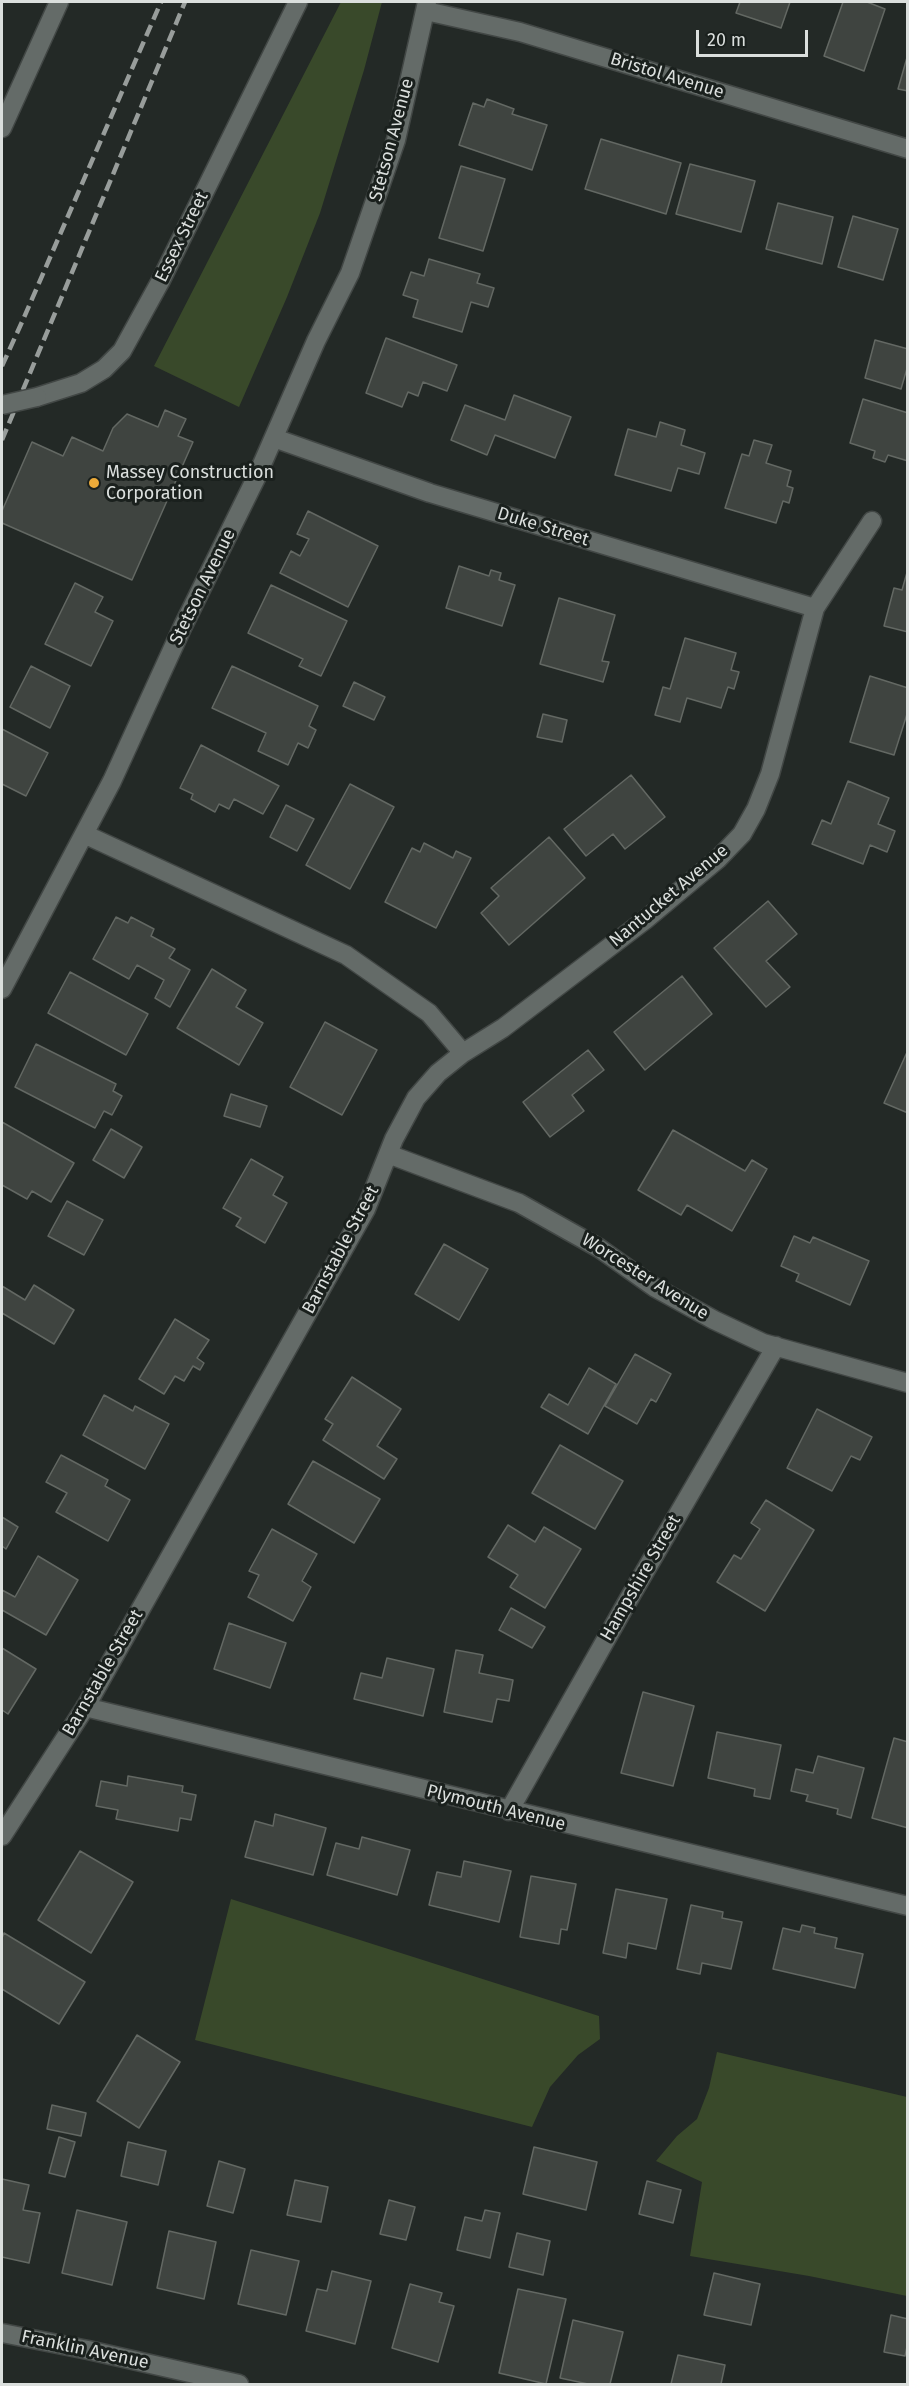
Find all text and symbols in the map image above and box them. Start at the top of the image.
scale bar [699,18,812,56]
text: 20 m [707,29,746,51]
street label: Bristol Avenue [607,48,727,104]
street label: Stetson Avenue [365,76,419,204]
street label: Essex Street [151,188,213,286]
place label: Massey Construction Corporation [106,462,274,504]
marker: Massey Construction Corporation [87,476,101,490]
street label: Duke Street [495,503,591,551]
street label: Stetson Avenue [166,525,240,649]
street label: Nantucket Avenue [605,840,733,952]
street label: Barnstable Street [298,1182,384,1318]
street label: Worcester Avenue [578,1229,712,1325]
street label: Hampshire Street [596,1511,686,1645]
street label: Barnstable Street [58,1606,148,1740]
street label: Plymouth Avenue [424,1780,568,1836]
street label: Franklin Avenue [19,2326,151,2374]

